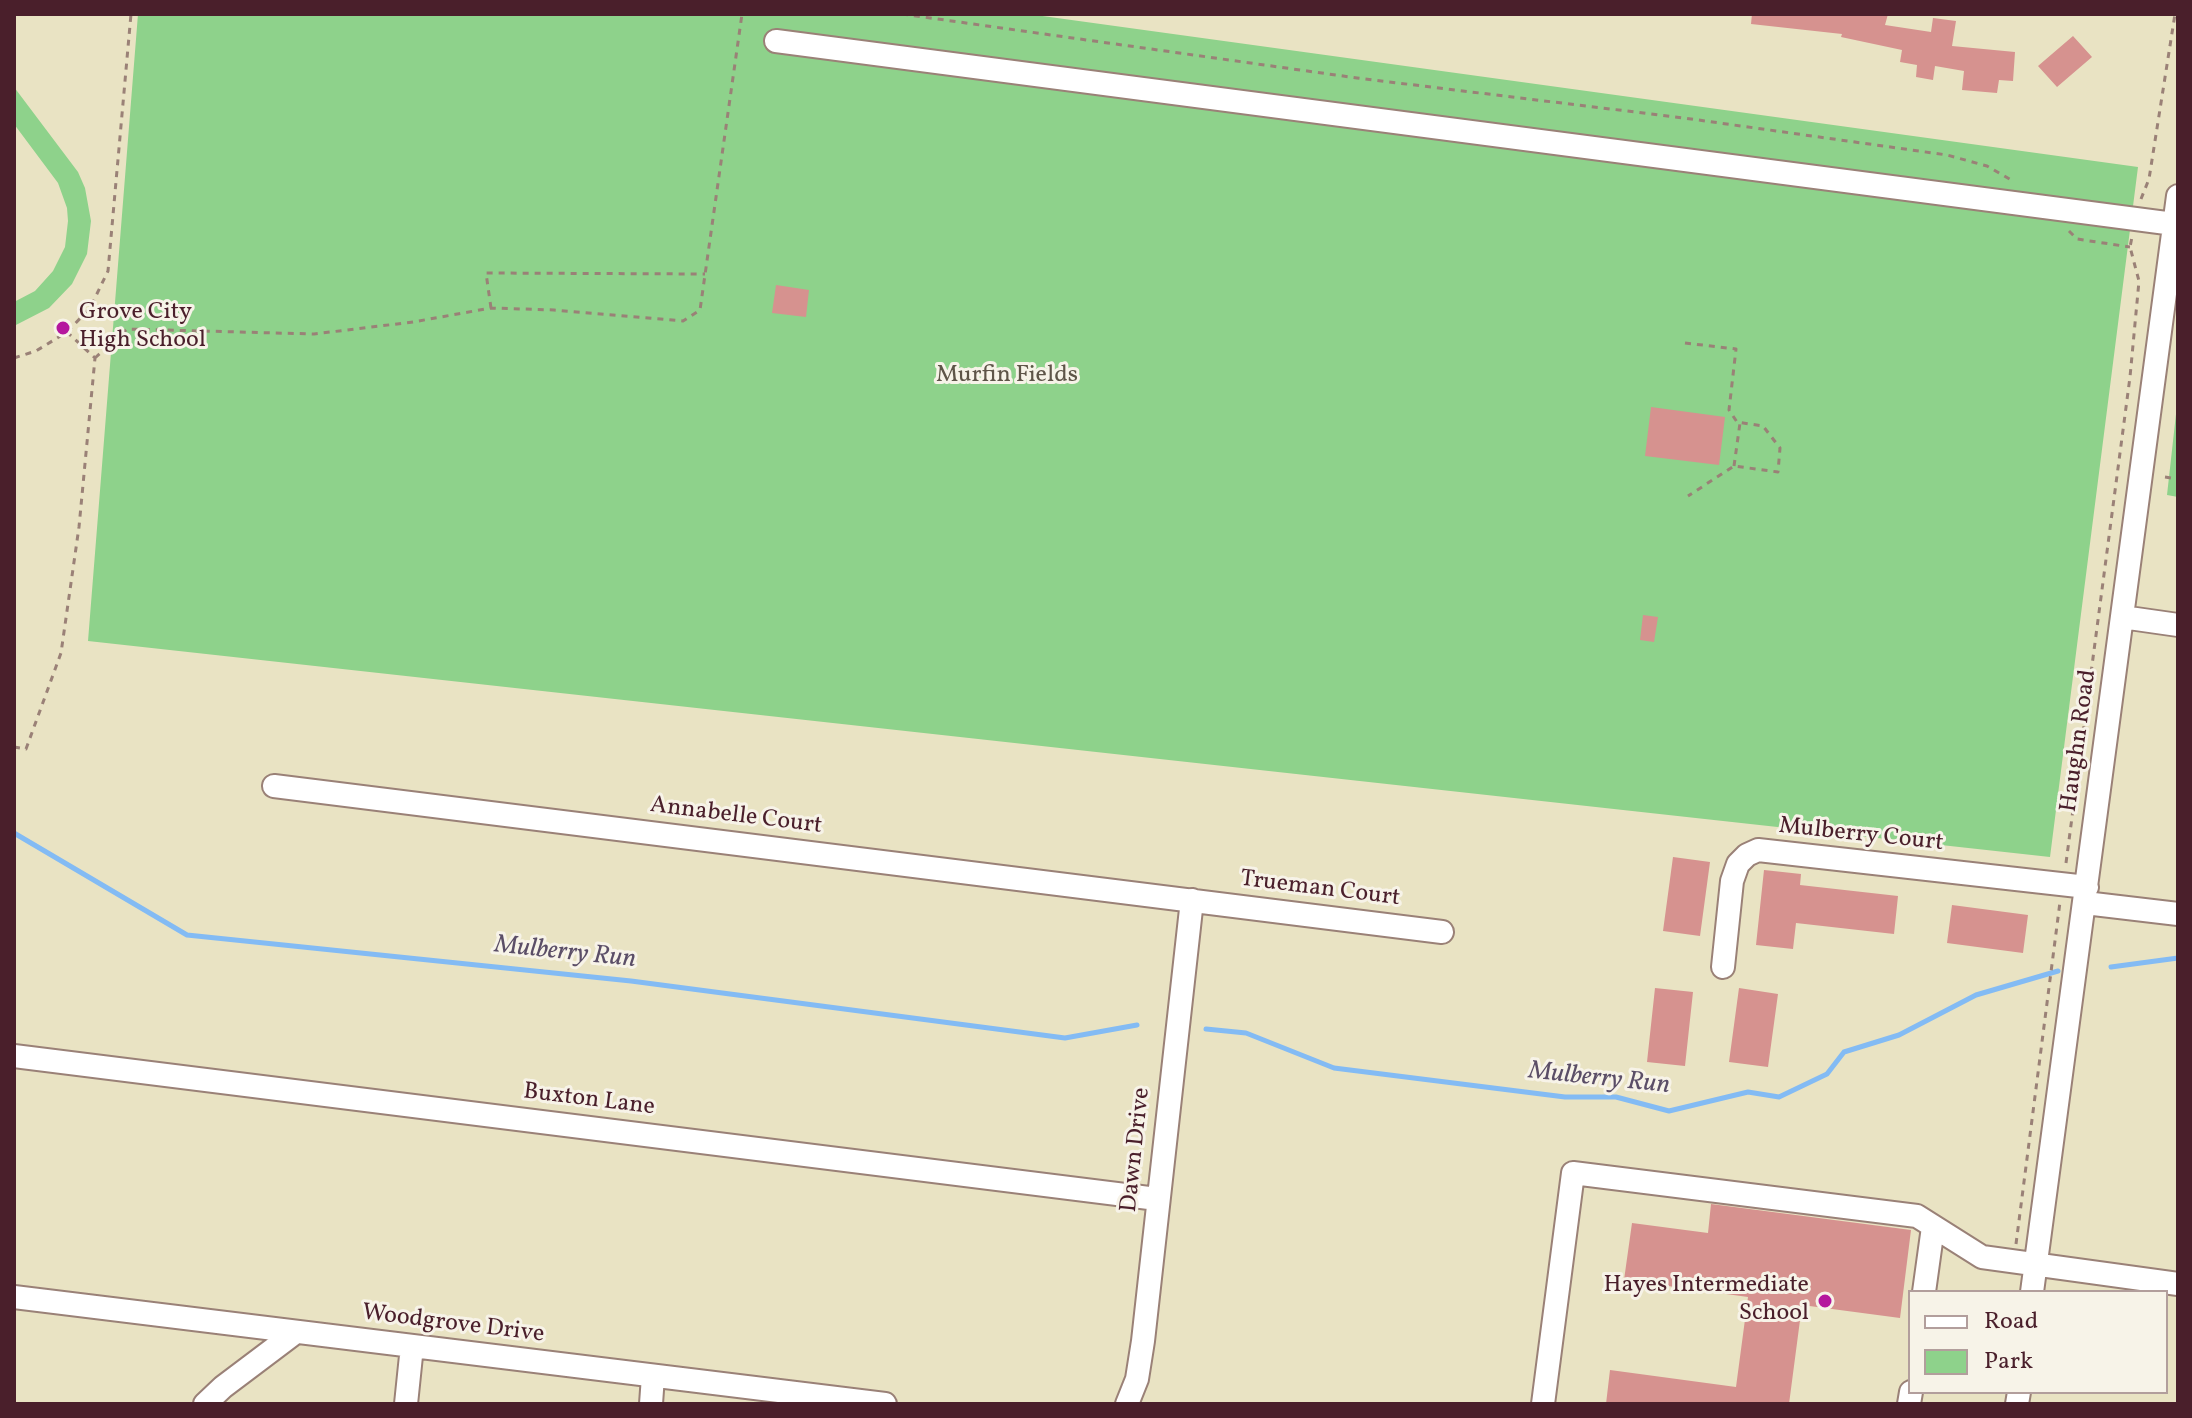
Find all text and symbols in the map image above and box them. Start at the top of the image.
place label: Grove City High School [79,300,206,356]
marker: Grove City High School [54,319,72,337]
park label: Murfin Fields [936,363,1078,391]
street label: Haughn Road [2056,668,2104,814]
street label: Annabelle Court [648,792,824,842]
street label: Mulberry Court [1777,813,1945,859]
street label: Trueman Court [1238,866,1402,914]
water label: Mulberry Run [493,931,637,977]
water label: Mulberry Run [1527,1057,1671,1103]
street label: Buxton Lane [522,1079,656,1123]
street label: Dawn Drive [1116,1086,1158,1214]
place label: Hayes Intermediate School [1604,1273,1809,1329]
legend [1908,1290,2168,1394]
marker: Hayes Intermediate School [1816,1292,1834,1310]
street label: Woodgrove Drive [360,1300,546,1350]
text: Road [1984,1305,2038,1339]
text: Park [1984,1345,2033,1379]

